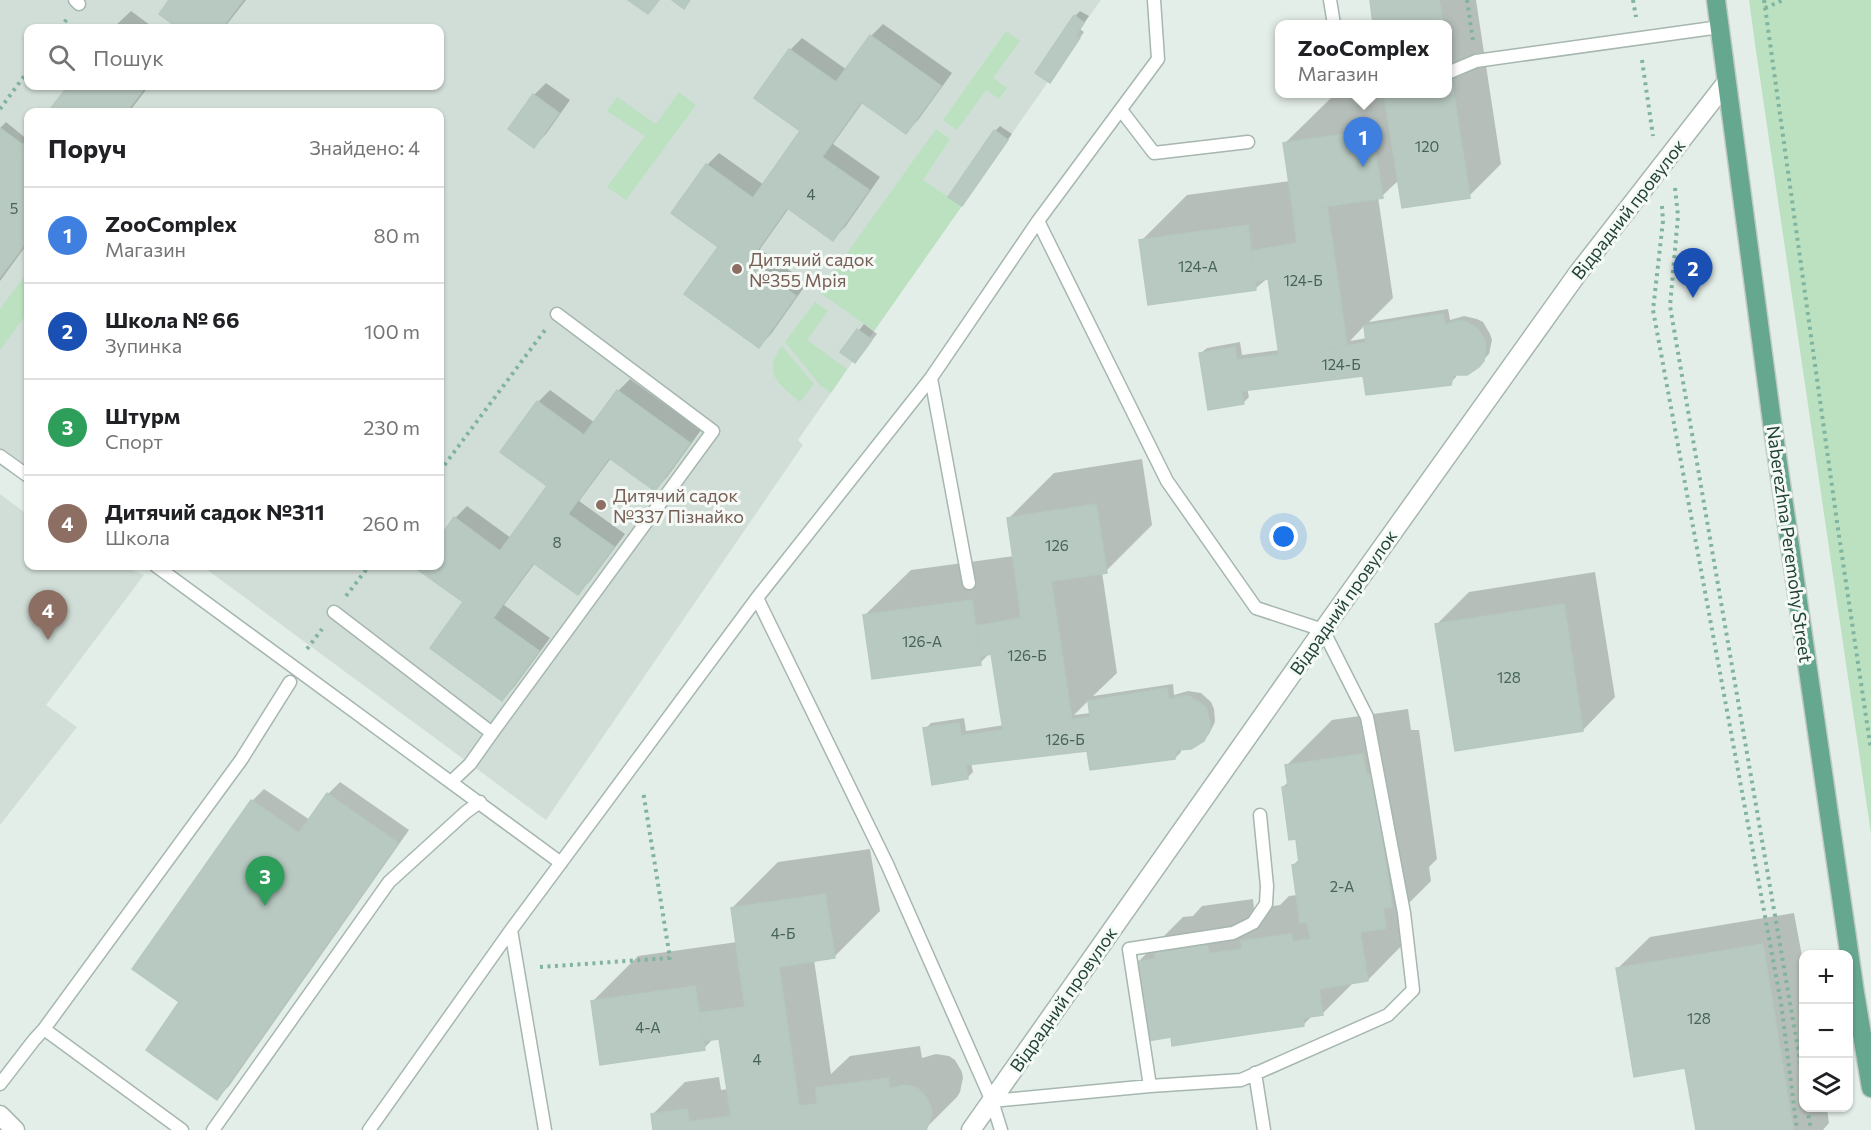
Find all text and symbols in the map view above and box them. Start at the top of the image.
popup [1275,20,1452,98]
search box [24,24,444,90]
text: ZooComplex [1298,34,1429,61]
icon: search [45,41,78,74]
text: Пошук [93,44,164,71]
text: Магазин [1298,61,1379,85]
pin: 1 [1344,118,1382,167]
text: Поруч [48,132,126,163]
street label: Відрадний провулок [1566,134,1690,284]
text: Знайдено: 4 [309,135,420,159]
house number: 120 [1415,137,1439,155]
house number: 4 [807,185,816,203]
house number: 5 [10,199,18,217]
text: ZooComplex [105,210,237,237]
text: 1 [63,223,72,247]
text: 80 m [374,223,420,247]
text: Магазин [105,237,186,261]
place label: Дитячий садок №355 Мрія [749,248,875,291]
pin: 2 [1674,248,1712,298]
house number: 124-А [1178,257,1218,275]
marker: Дитячий садок №355 Мрія [730,262,744,276]
house number: 124-Б [1283,271,1323,289]
text: Школа № 66 [105,306,240,333]
text: 2 [62,319,73,343]
text: 100 m [364,319,420,343]
text: Зупинка [105,333,182,357]
house number: 124-Б [1321,355,1361,373]
text: Штурм [105,402,180,429]
text: 3 [62,415,73,439]
text: 230 m [363,415,420,439]
street label: Naberezhna Peremohy Street [1762,424,1818,664]
text: Спорт [105,429,163,453]
place label: Дитячий садок №337 Пізнайко [613,484,744,527]
text: Дитячий садок №311 [105,498,325,525]
marker: Дитячий садок №337 Пізнайко [594,498,608,512]
text: 4 [61,511,74,535]
text: 260 m [362,511,420,535]
your location [1269,522,1298,551]
text: Школа [105,525,170,549]
street label: Відрадний провулок [1285,525,1402,679]
house number: 8 [552,533,562,551]
house number: 126 [1045,536,1069,554]
pin: 4 [28,590,68,640]
house number: 126-А [902,632,942,650]
house number: 126-Б [1007,646,1047,664]
house number: 128 [1497,668,1521,686]
house number: 126-Б [1045,730,1085,748]
pin: 3 [246,856,284,906]
house number: 2-А [1330,877,1354,895]
street label: Відрадний провулок [1005,922,1122,1076]
house number: 4-Б [771,924,795,942]
map controls [1799,950,1853,1112]
button: + [1799,950,1853,1004]
button: − [1799,1004,1853,1058]
house number: 128 [1687,1009,1711,1027]
house number: 4-А [635,1018,661,1036]
house number: 4 [753,1050,762,1068]
button: layers [1799,1058,1853,1112]

